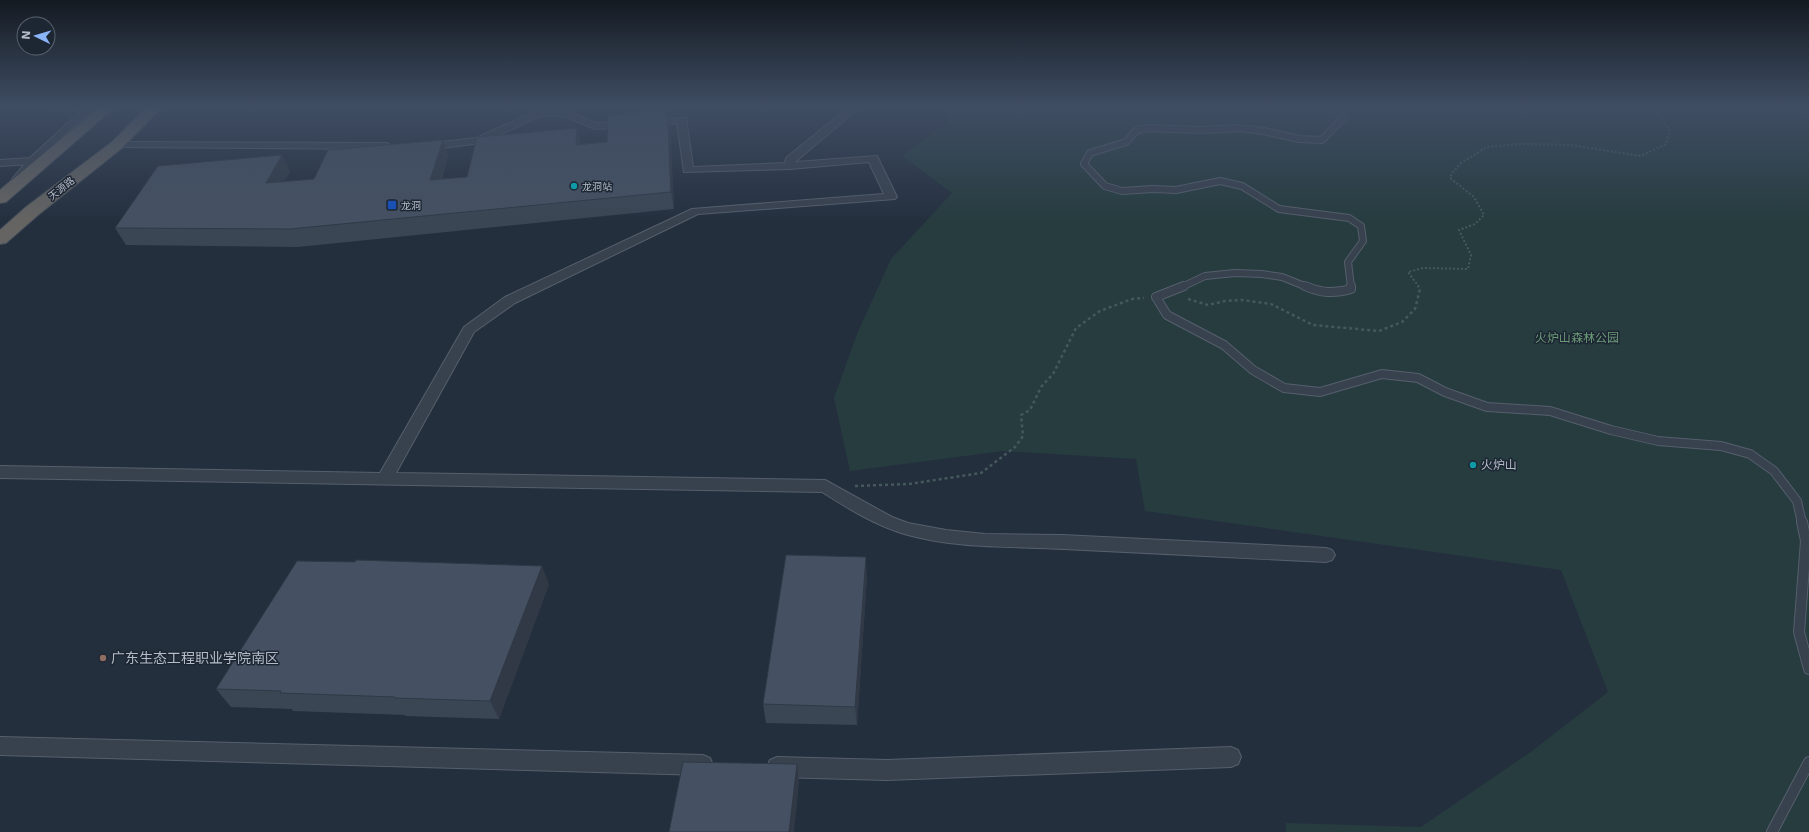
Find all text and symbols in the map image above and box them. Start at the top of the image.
north arrow [16,16,56,56]
text: N [20,30,33,40]
street label: 天源路 [46,175,77,202]
marker: 龙洞站 [569,181,579,191]
place label: 龙洞站 [582,181,612,192]
marker: 龙洞 [386,199,398,211]
place label: 龙洞 [401,200,421,211]
park label: 火炉山森林公园 [1535,331,1619,345]
place label: 火炉山 [1481,458,1517,472]
marker: 火炉山 [1468,460,1478,470]
place label: 广东生态工程职业学院南区 [111,650,279,666]
marker: 广东生态工程职业学院南区 [98,653,108,663]

